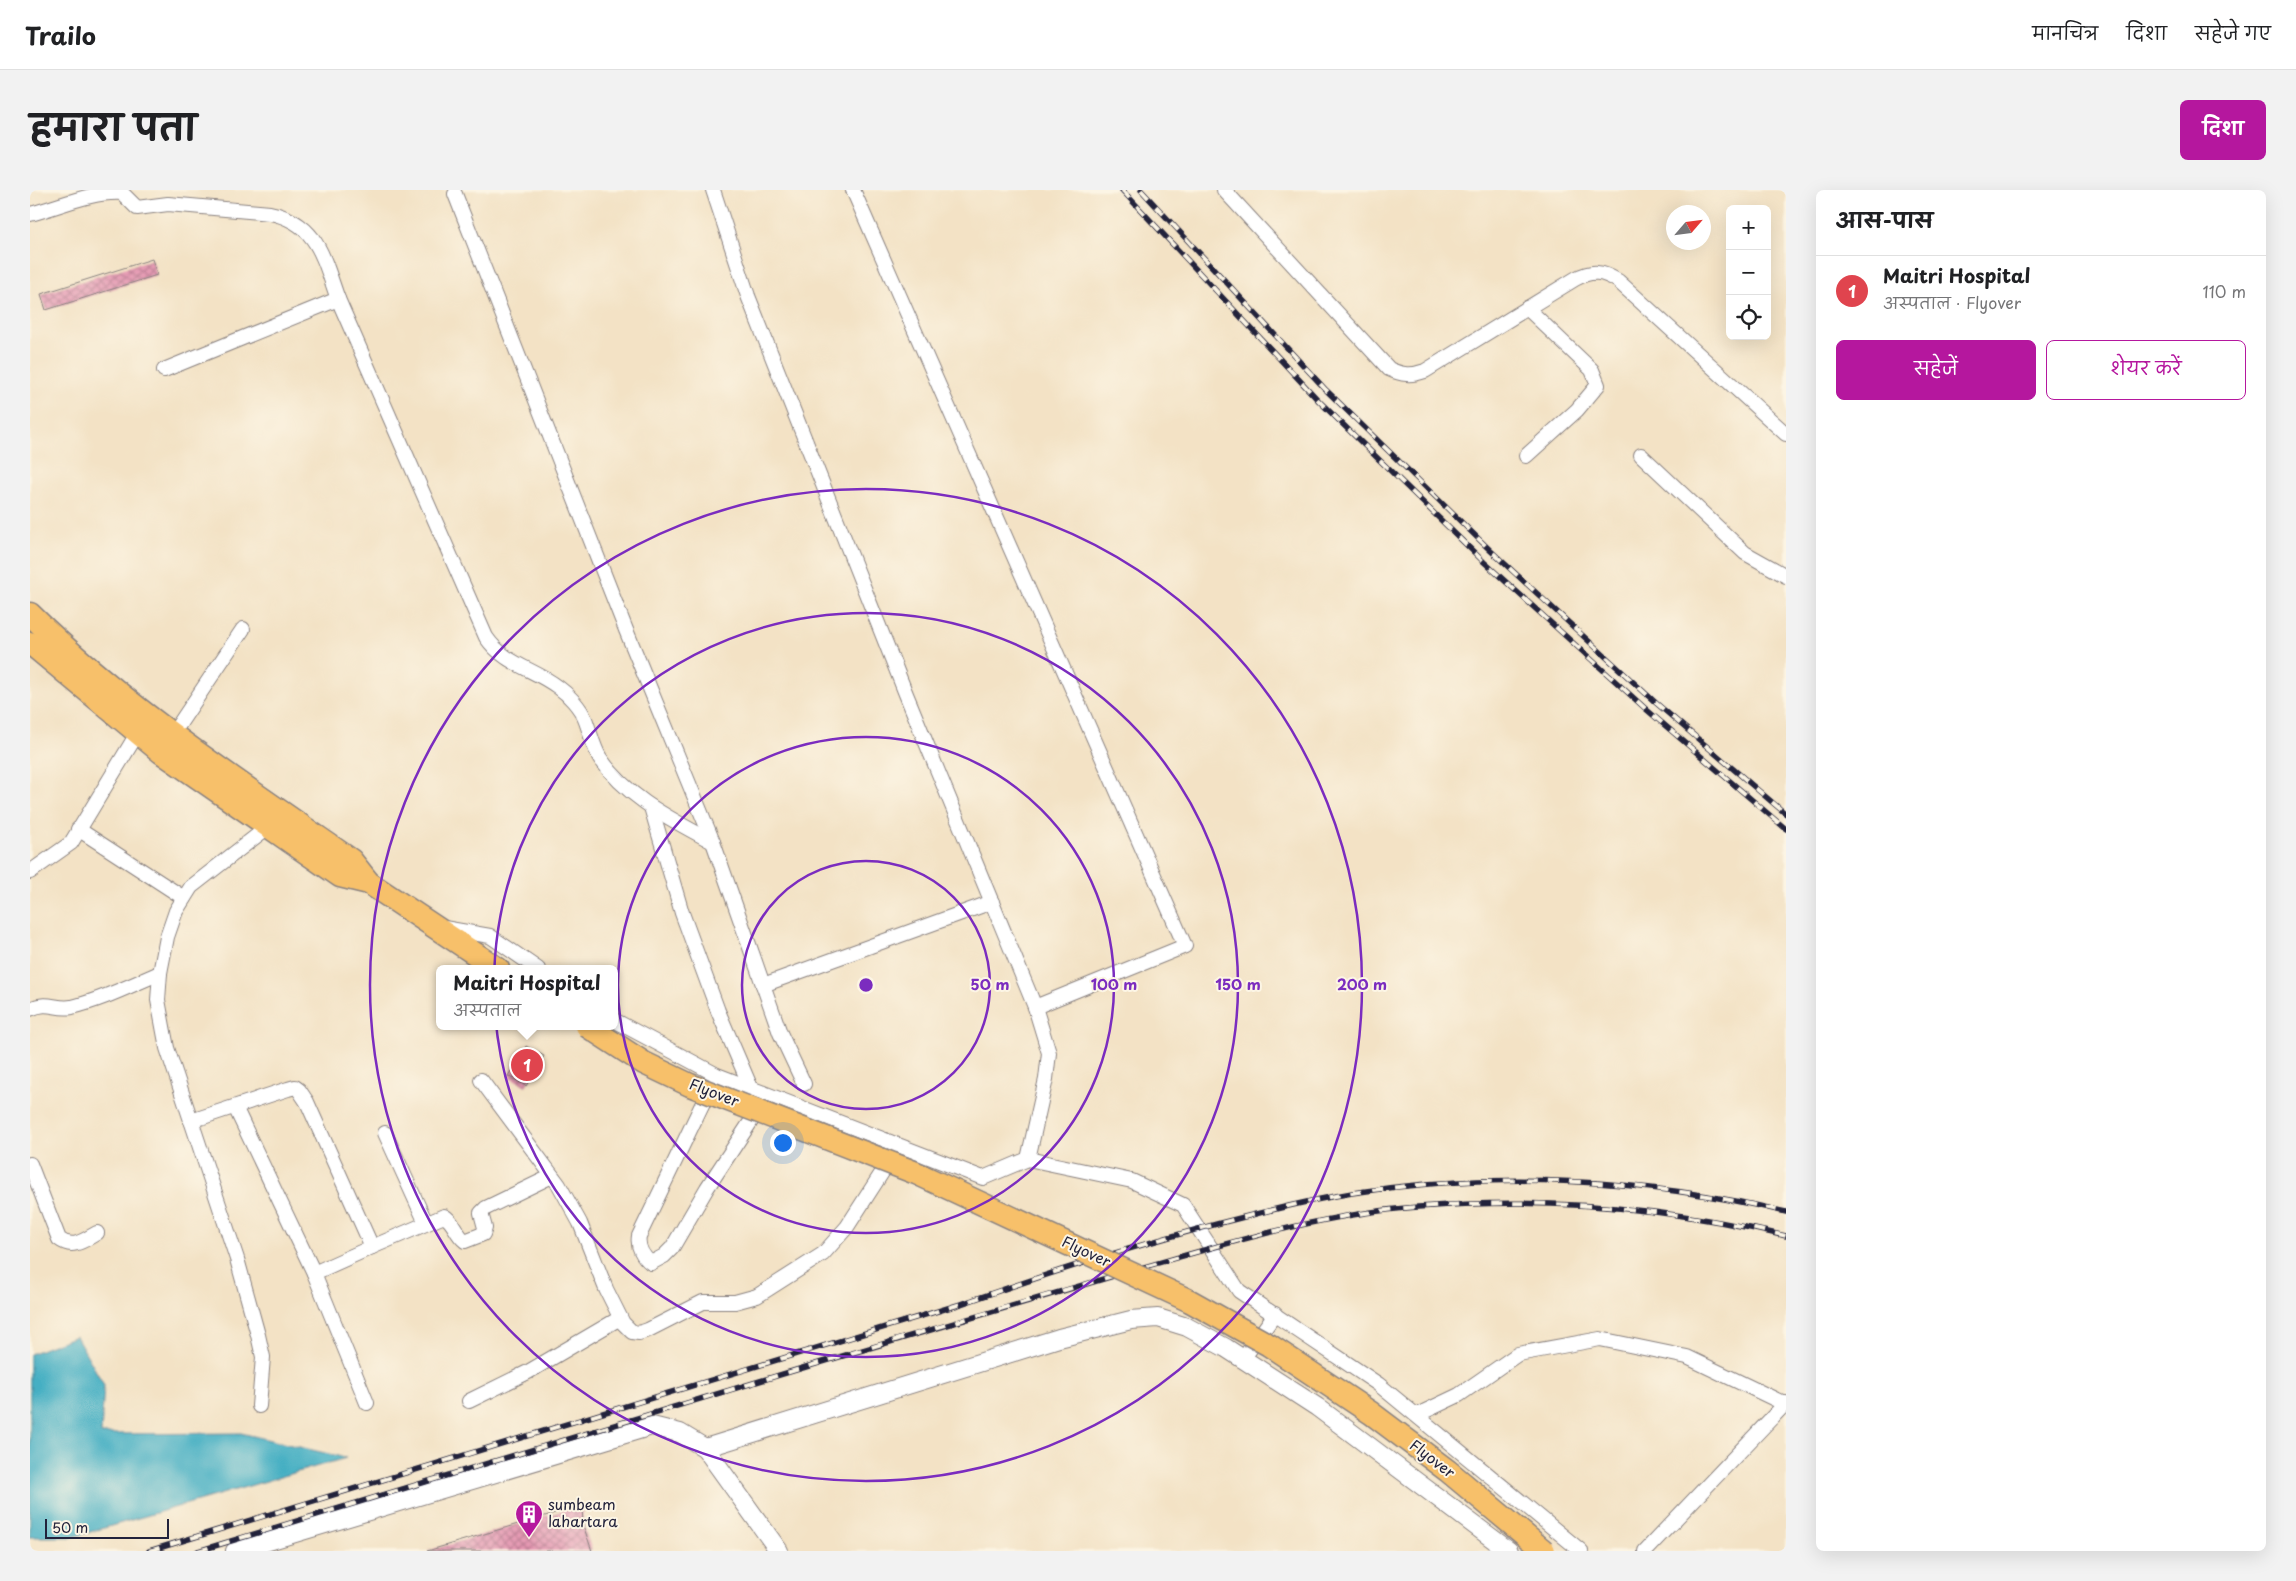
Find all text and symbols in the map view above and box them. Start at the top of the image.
text: Trailo [25,17,96,53]
text: मानचित्र [2032,19,2098,46]
text: दिशा [2126,19,2167,46]
text: सहेजे गए [2195,19,2271,46]
text: हमारा पता [30,99,197,152]
button: दिशा [2180,100,2266,160]
text: आस-पास [1836,203,1933,235]
north arrow [1666,205,1711,250]
map controls [1726,205,1771,340]
button: + [1726,205,1771,250]
button: − [1726,250,1771,295]
text: Maitri Hospital [1883,261,2030,289]
text: 1 [1848,279,1856,303]
text: 110 m [2203,279,2246,303]
text: अस्पताल · Flyover [1883,290,2021,314]
button: locate [1726,295,1771,340]
button: सहेजें [1836,340,2036,400]
button: शेयर करें [2046,340,2246,400]
popup [436,965,618,1030]
text: Maitri Hospital [453,968,601,996]
text: 50 m [971,972,1009,995]
text: 100 m [1091,972,1137,995]
text: 150 m [1215,972,1261,995]
text: 200 m [1337,972,1387,995]
centre of rings [857,976,875,994]
text: अस्पताल [453,997,521,1021]
pin: 1 [511,1046,543,1084]
street label: Flyover [686,1072,743,1112]
your location [770,1130,796,1156]
street label: Flyover [1058,1229,1115,1272]
street label: Flyover [1405,1433,1461,1483]
place label: sumbeam lahartara [548,1492,618,1532]
building icon: sumbeam lahartara [514,1499,544,1538]
scale bar [45,1516,169,1539]
text: 50 m [52,1517,88,1538]

